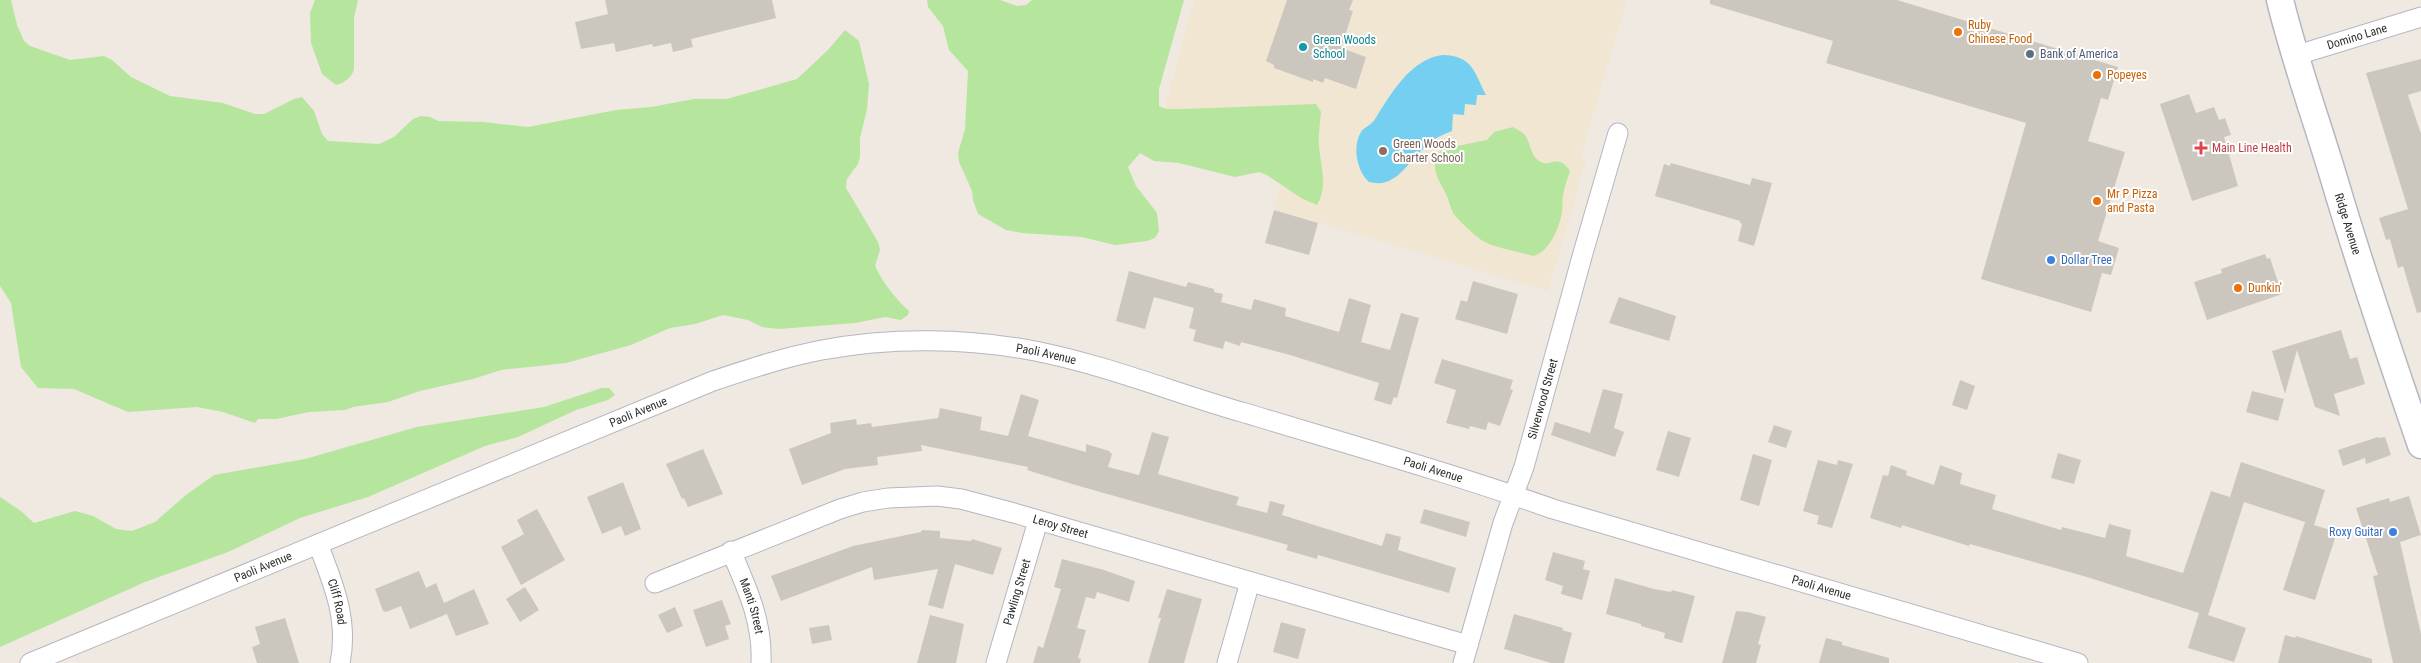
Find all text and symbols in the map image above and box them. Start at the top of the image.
place label: Ruby Chinese Food [1968,18,2032,46]
street label: Domino Lane [2325,21,2389,52]
marker: Ruby Chinese Food [1952,26,1964,38]
place label: Green Woods School [1313,33,1376,61]
marker: Green Woods School [1297,41,1309,53]
place label: Bank of America [2040,47,2118,61]
marker: Bank of America [2024,48,2036,60]
place label: Popeyes [2107,68,2147,82]
marker: Popeyes [2091,69,2103,81]
place label: Green Woods Charter School [1393,137,1463,165]
marker: Main Line Health [2194,141,2208,155]
place label: Main Line Health [2212,141,2292,155]
marker: Green Woods Charter School [1377,145,1389,157]
place label: Mr P Pizza and Pasta [2107,187,2158,215]
street label: Ridge Avenue [2332,191,2364,257]
marker: Mr P Pizza and Pasta [2091,195,2103,207]
place label: Dollar Tree [2061,253,2112,267]
marker: Dollar Tree [2045,254,2057,266]
place label: Dunkin' [2248,281,2282,295]
marker: Dunkin' [2232,282,2244,294]
street label: Paoli Avenue [1015,341,1078,367]
street label: Silverwood Street [1525,357,1561,441]
street label: Paoli Avenue [607,394,670,430]
street label: Paoli Avenue [1402,454,1465,485]
street label: Leroy Street [1031,512,1090,541]
place label: Roxy Guitar [2329,525,2383,539]
marker: Roxy Guitar [2387,526,2399,538]
street label: Paoli Avenue [232,549,294,585]
street label: Pawling Street [1001,557,1034,627]
street label: Paoli Avenue [1790,572,1853,603]
street label: Manti Street [736,576,766,635]
street label: Cliff Road [325,577,349,626]

